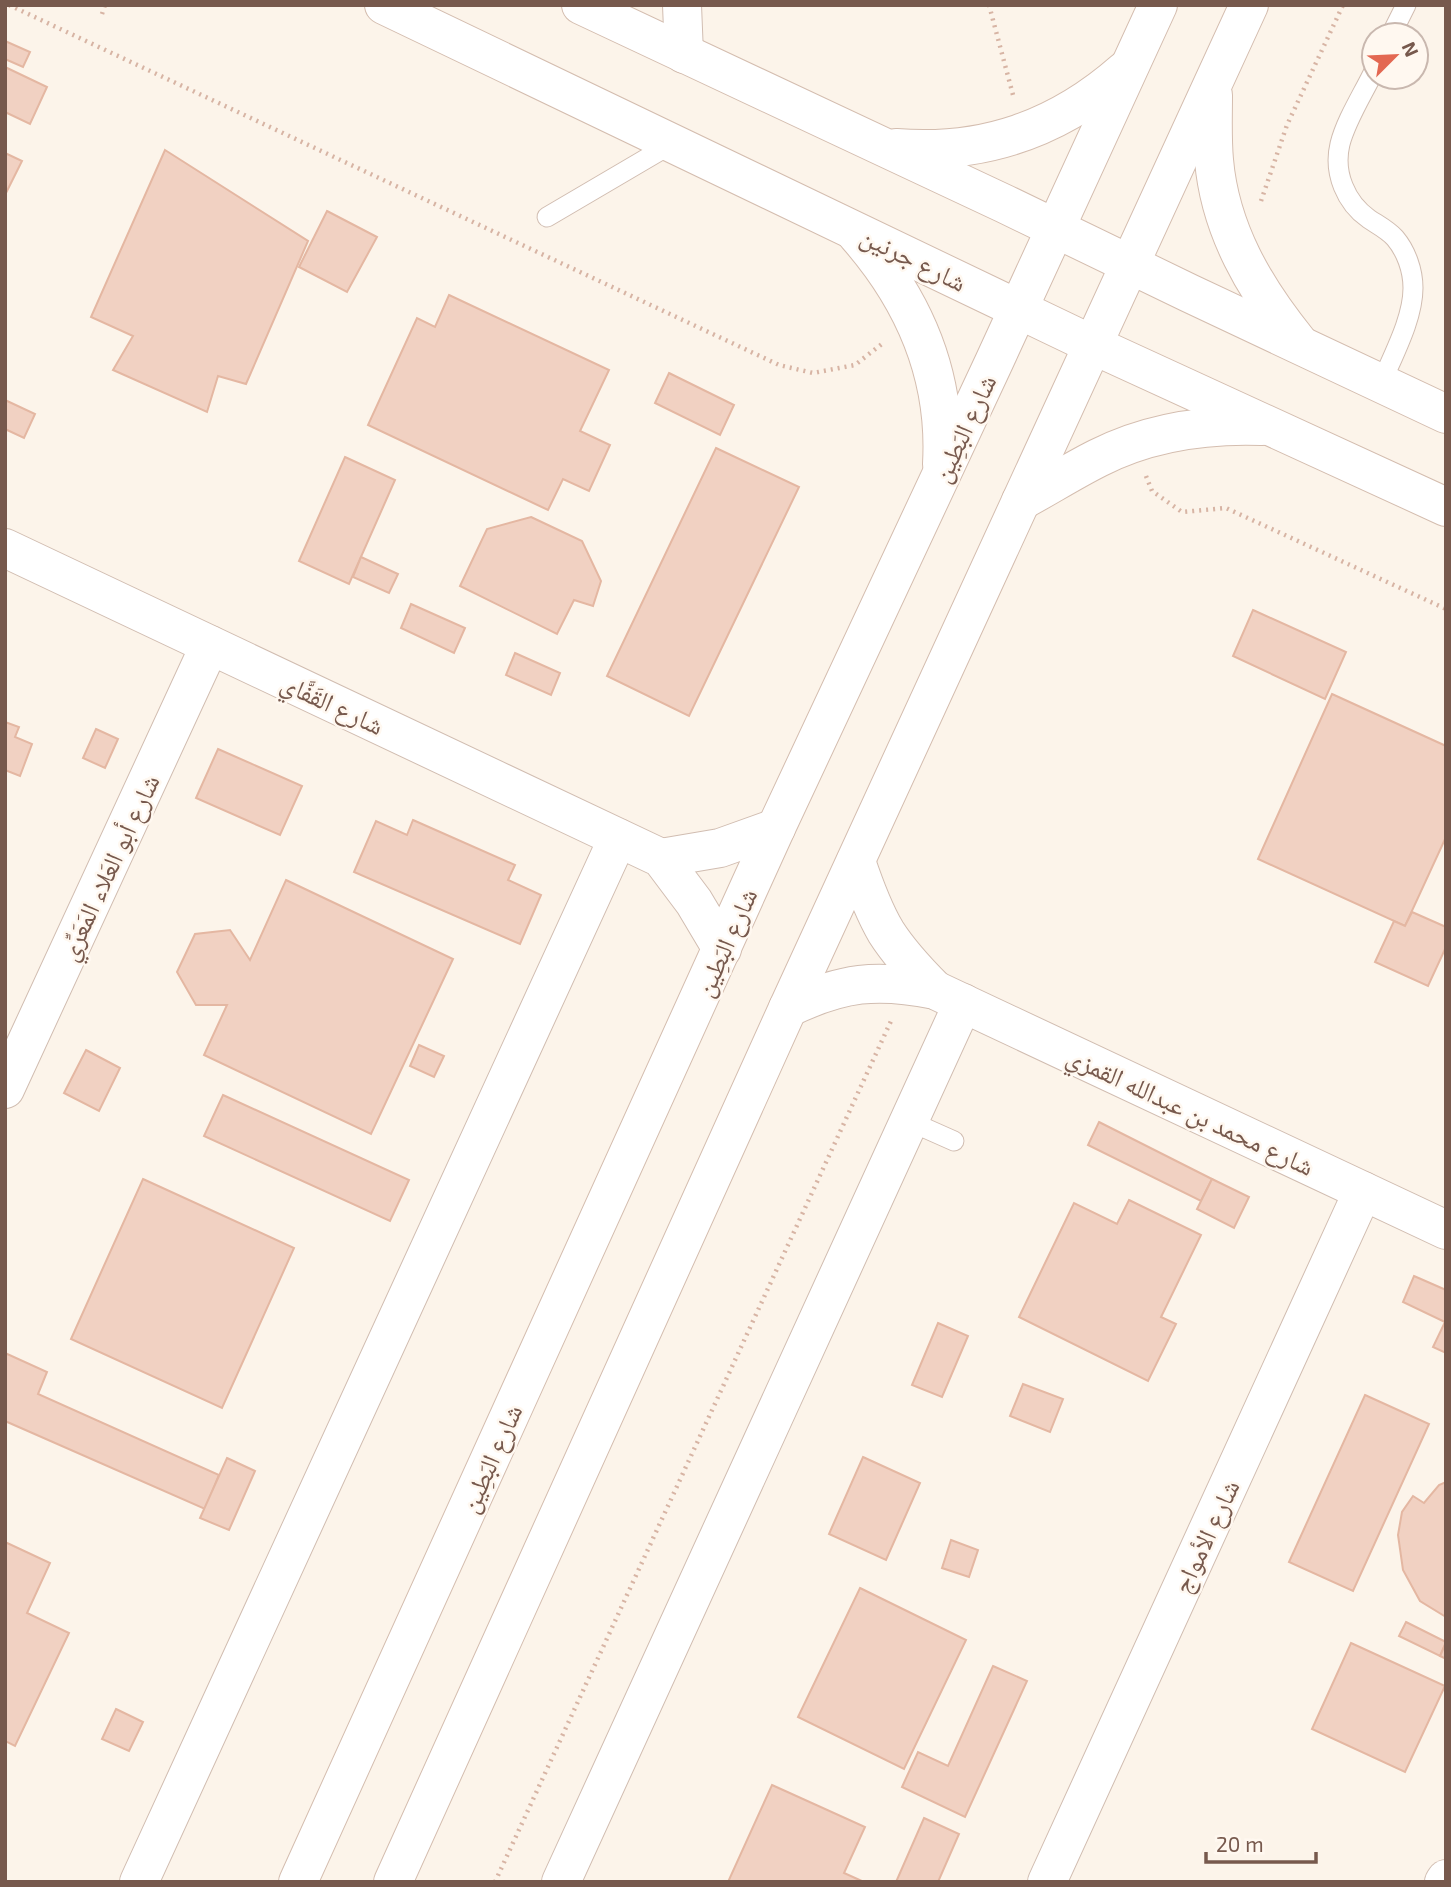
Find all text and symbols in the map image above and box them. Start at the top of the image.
north arrow [1360,21,1430,91]
text: N [1398,38,1424,60]
street label: شارع جرنين [855,219,972,299]
street label: شارع البَطِين [925,369,1003,488]
street label: شارع القَفَّاي [274,666,389,746]
street label: شارع أبو العَلاء المَعَرِّي [51,769,171,968]
street label: شارع البَطِين [687,883,764,1002]
street label: شارع محمد بن عبدالله القمزي [1060,1039,1320,1187]
street label: شارع البَطِين [452,1399,529,1518]
street label: شارع الأمواج [1165,1474,1247,1599]
scale bar [1206,1820,1316,1864]
text: 20 m [1216,1831,1264,1856]

